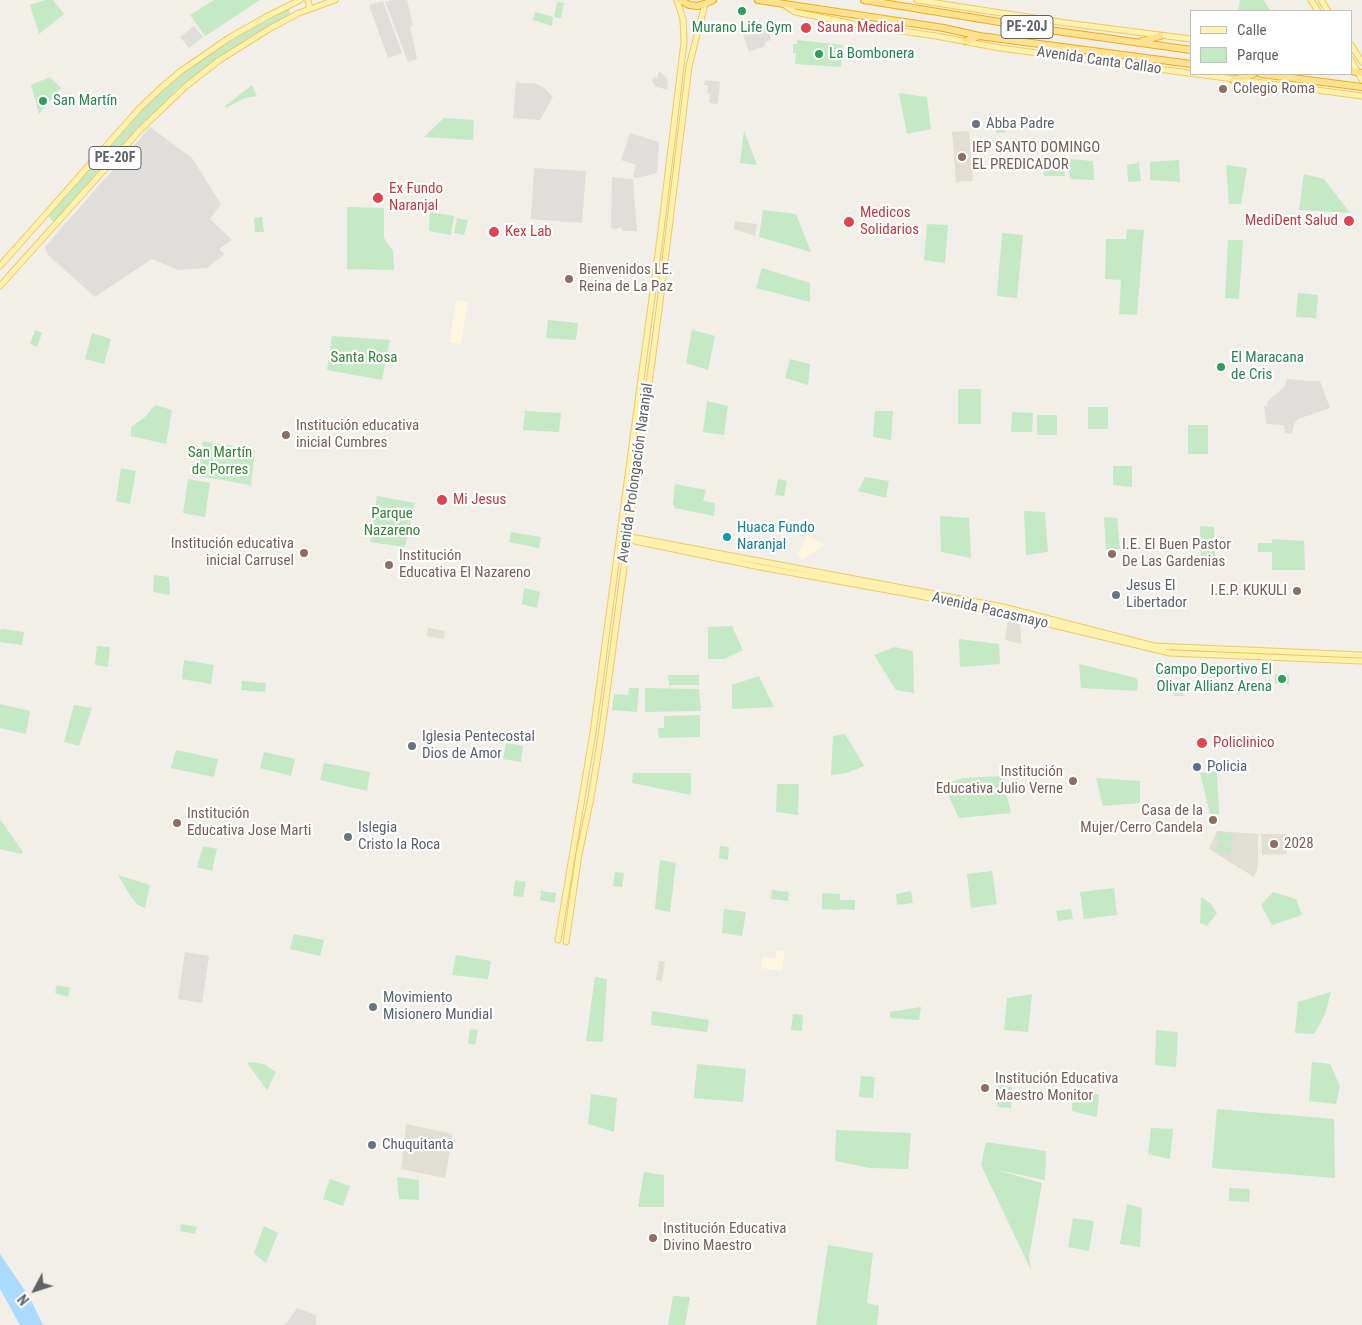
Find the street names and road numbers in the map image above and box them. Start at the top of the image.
road number: PE-20J [1001,16,1053,38]
street label: Avenida Canta Callao [1035,43,1163,79]
road number: PE-20F [89,146,141,170]
street label: Avenida Prolongación Naranjal [614,382,658,564]
street label: Avenida Pacasmayo [930,589,1050,633]

